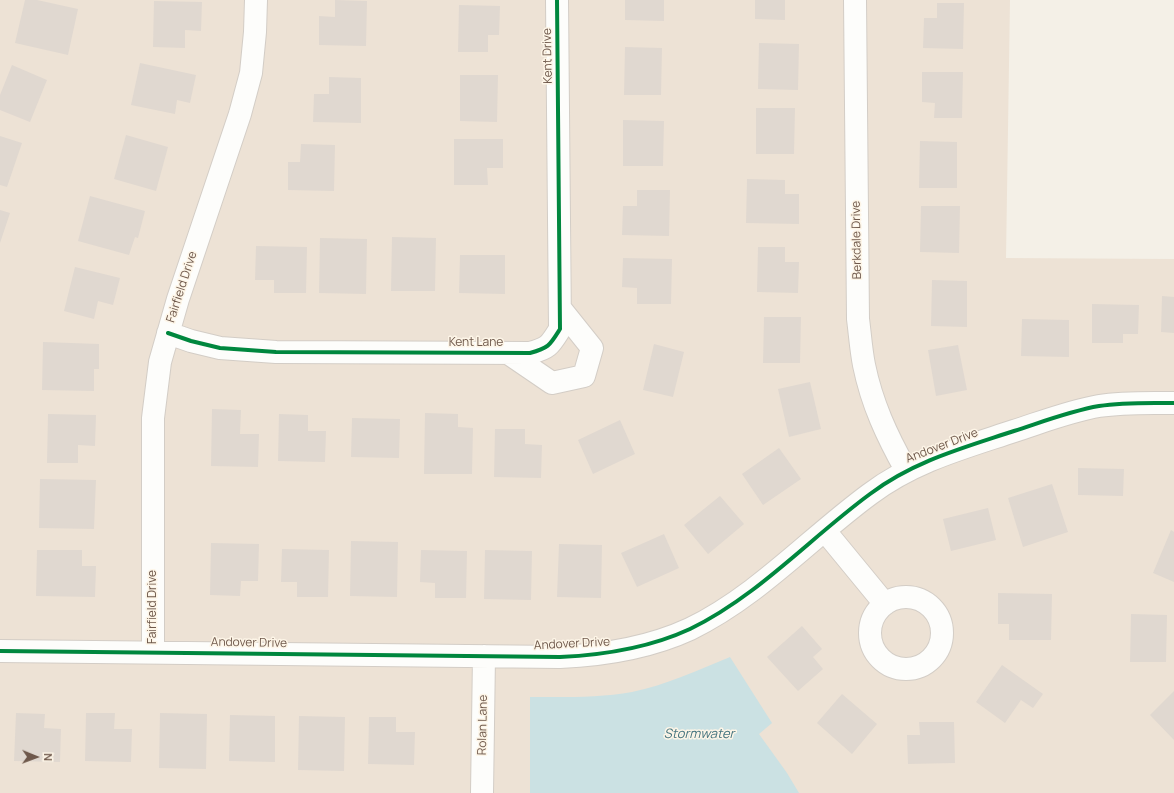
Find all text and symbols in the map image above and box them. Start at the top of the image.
street label: Kent Drive [540,28,556,84]
street label: Berkdale Drive [849,201,865,279]
street label: Fairfield Drive [164,249,200,325]
street label: Kent Lane [449,336,503,350]
street label: Andover Drive [904,426,980,466]
street label: Fairfield Drive [146,570,160,644]
street label: Andover Drive [211,635,287,651]
street label: Andover Drive [534,635,610,653]
street label: Rolan Lane [475,695,491,755]
water label: Stormwater [664,726,734,742]
north arrow [16,737,56,777]
text: N [41,753,56,761]

